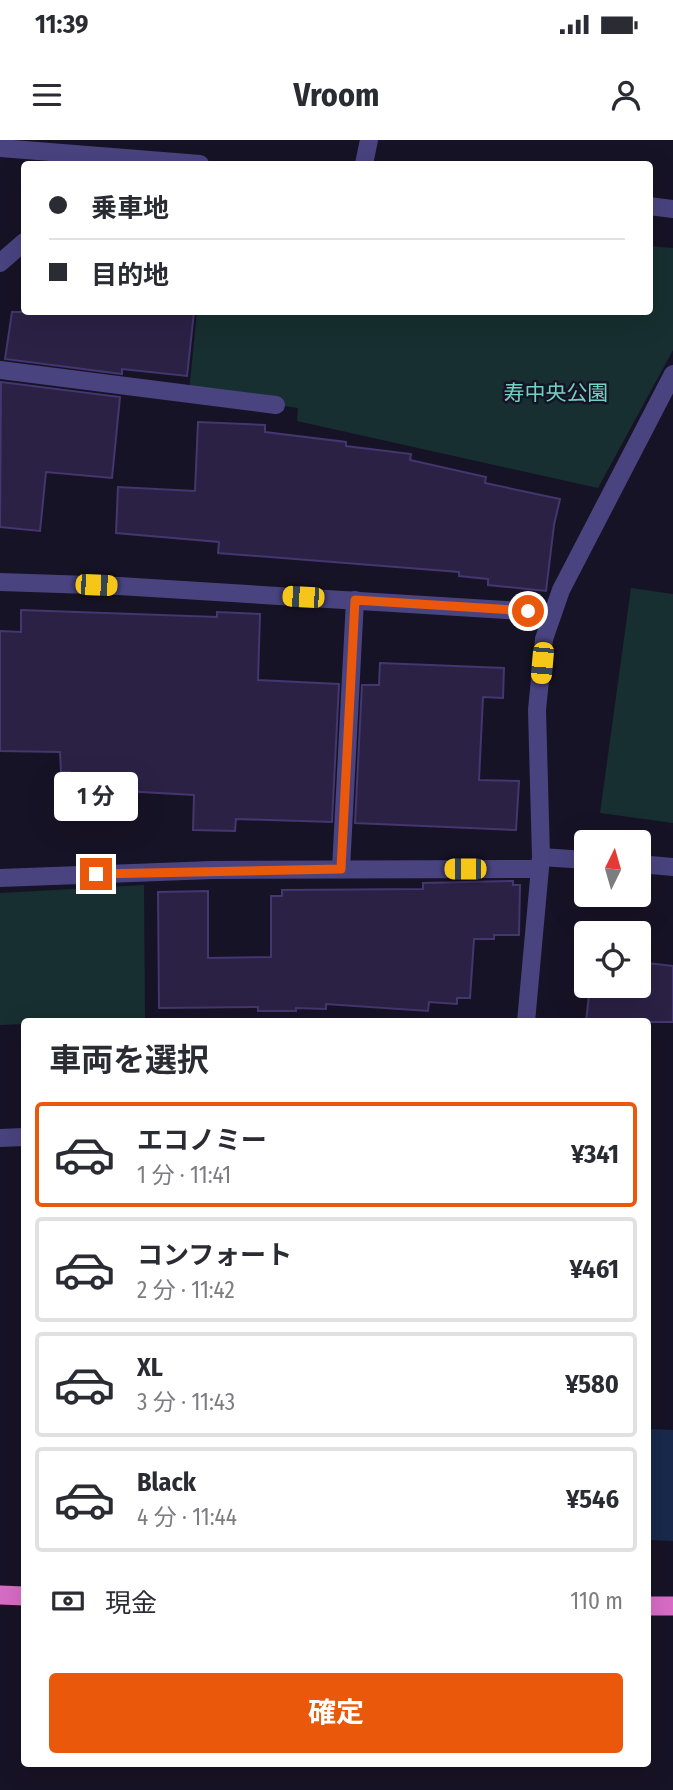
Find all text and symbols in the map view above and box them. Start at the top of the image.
text: 11:39 [35,9,88,40]
icon: menu [28,76,66,114]
text: Vroom [294,76,379,114]
icon: person [607,76,645,114]
text: 乗車地 [91,193,169,224]
text: 目的地 [91,260,169,291]
park label: 寿中央公園 [504,380,609,406]
car [75,574,118,596]
car [282,585,325,609]
route start [512,595,544,627]
car [530,641,555,685]
callout: 1 分 [54,772,138,822]
text: 1 分 [77,782,115,810]
north arrow [574,830,651,906]
map controls [574,830,651,998]
route end [80,858,112,890]
car [445,859,487,880]
button: locate [574,921,651,998]
text: 車両を選択 [49,1041,209,1079]
icon: car [53,1123,116,1186]
text: エコノミー [137,1125,267,1156]
text: ¥341 [571,1139,619,1170]
text: 1 分 · 11:41 [137,1161,231,1189]
icon: car [53,1238,116,1301]
text: コンフォート [137,1240,292,1271]
text: ¥461 [569,1254,619,1285]
text: 2 分 · 11:42 [137,1276,235,1304]
text: XL [137,1352,163,1383]
icon: car [53,1353,116,1416]
text: ¥580 [565,1369,619,1400]
text: 3 分 · 11:43 [137,1388,235,1416]
text: Black [137,1467,196,1498]
icon: car [53,1468,116,1531]
text: ¥546 [566,1484,619,1515]
text: 4 分 · 11:44 [137,1503,237,1531]
icon: cash [49,1582,87,1620]
text: 110 m [570,1587,623,1615]
text: 現金 [105,1588,157,1619]
button: 確定 [49,1673,623,1753]

